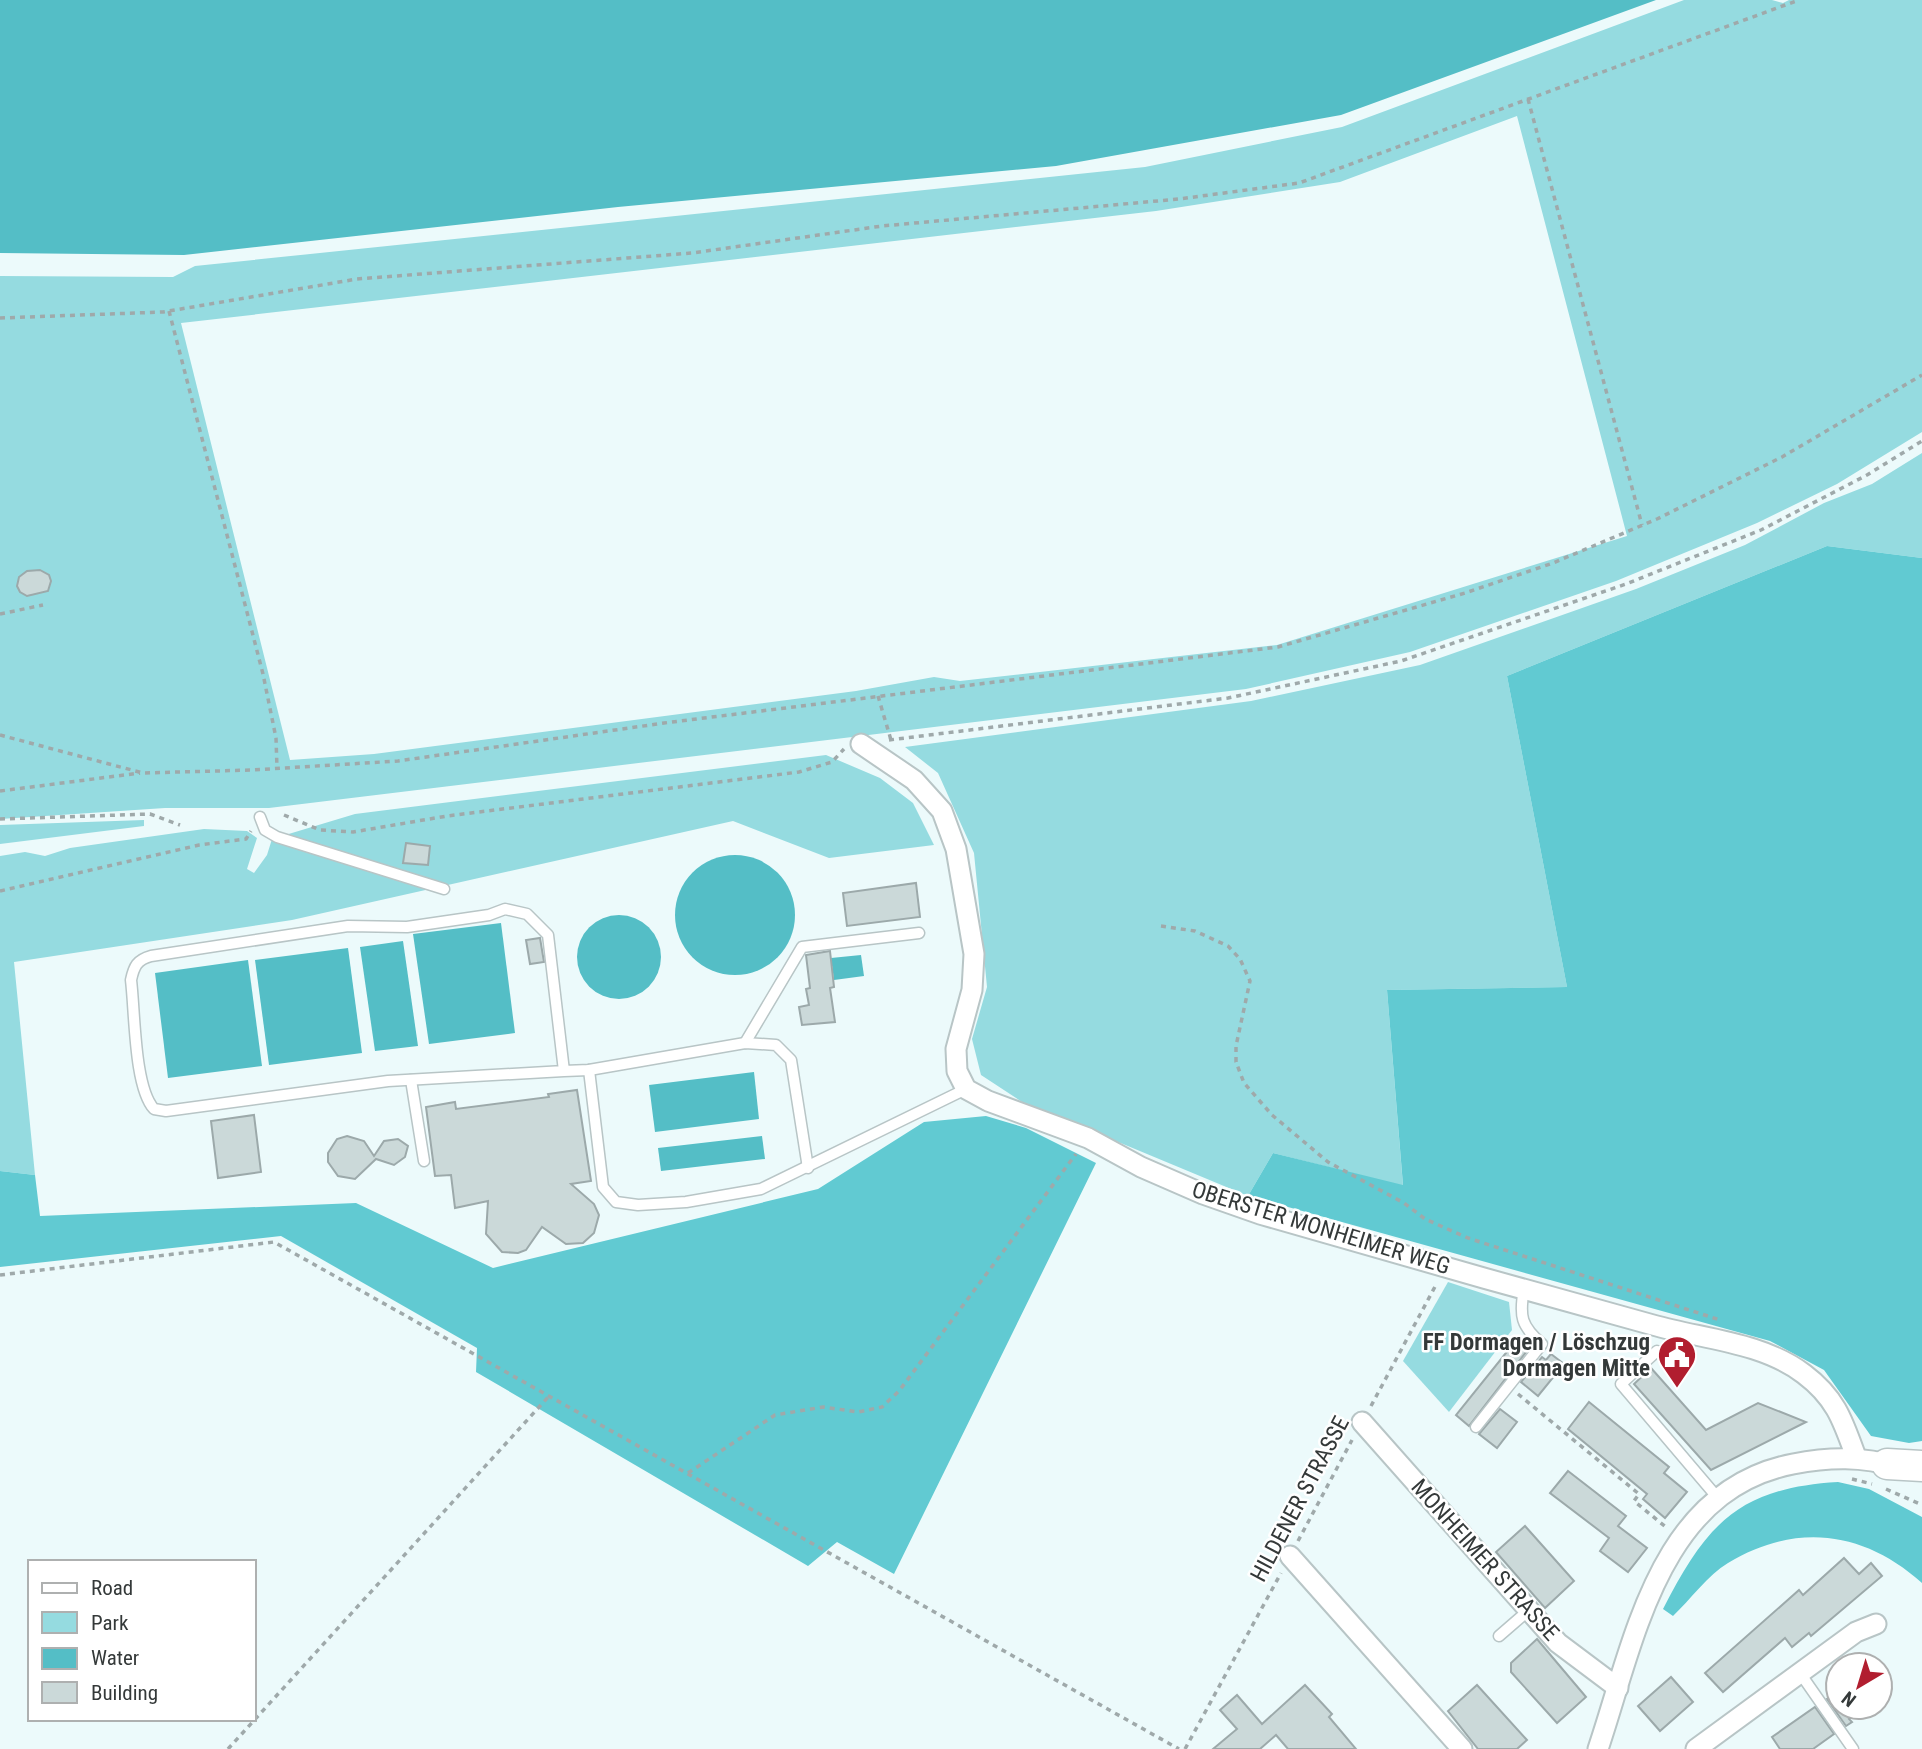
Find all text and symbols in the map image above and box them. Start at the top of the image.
street label: OBERSTER MONHEIMER WEG [1189,1176,1453,1280]
place label: FF Dormagen / Löschzug Dormagen Mitte [1423,1329,1650,1382]
public building icon: FF Dormagen / Löschzug Dormagen Mitte [1656,1334,1698,1389]
street label: HILDENER STRASSE [1245,1412,1355,1586]
street label: MONHEIMER STRASSE [1405,1474,1565,1646]
legend [28,1560,256,1721]
text: Road [91,1576,133,1600]
text: Park [91,1611,129,1635]
text: Water [91,1646,139,1670]
north arrow [1824,1651,1894,1721]
text: Building [91,1681,158,1705]
text: N [1837,1686,1861,1712]

